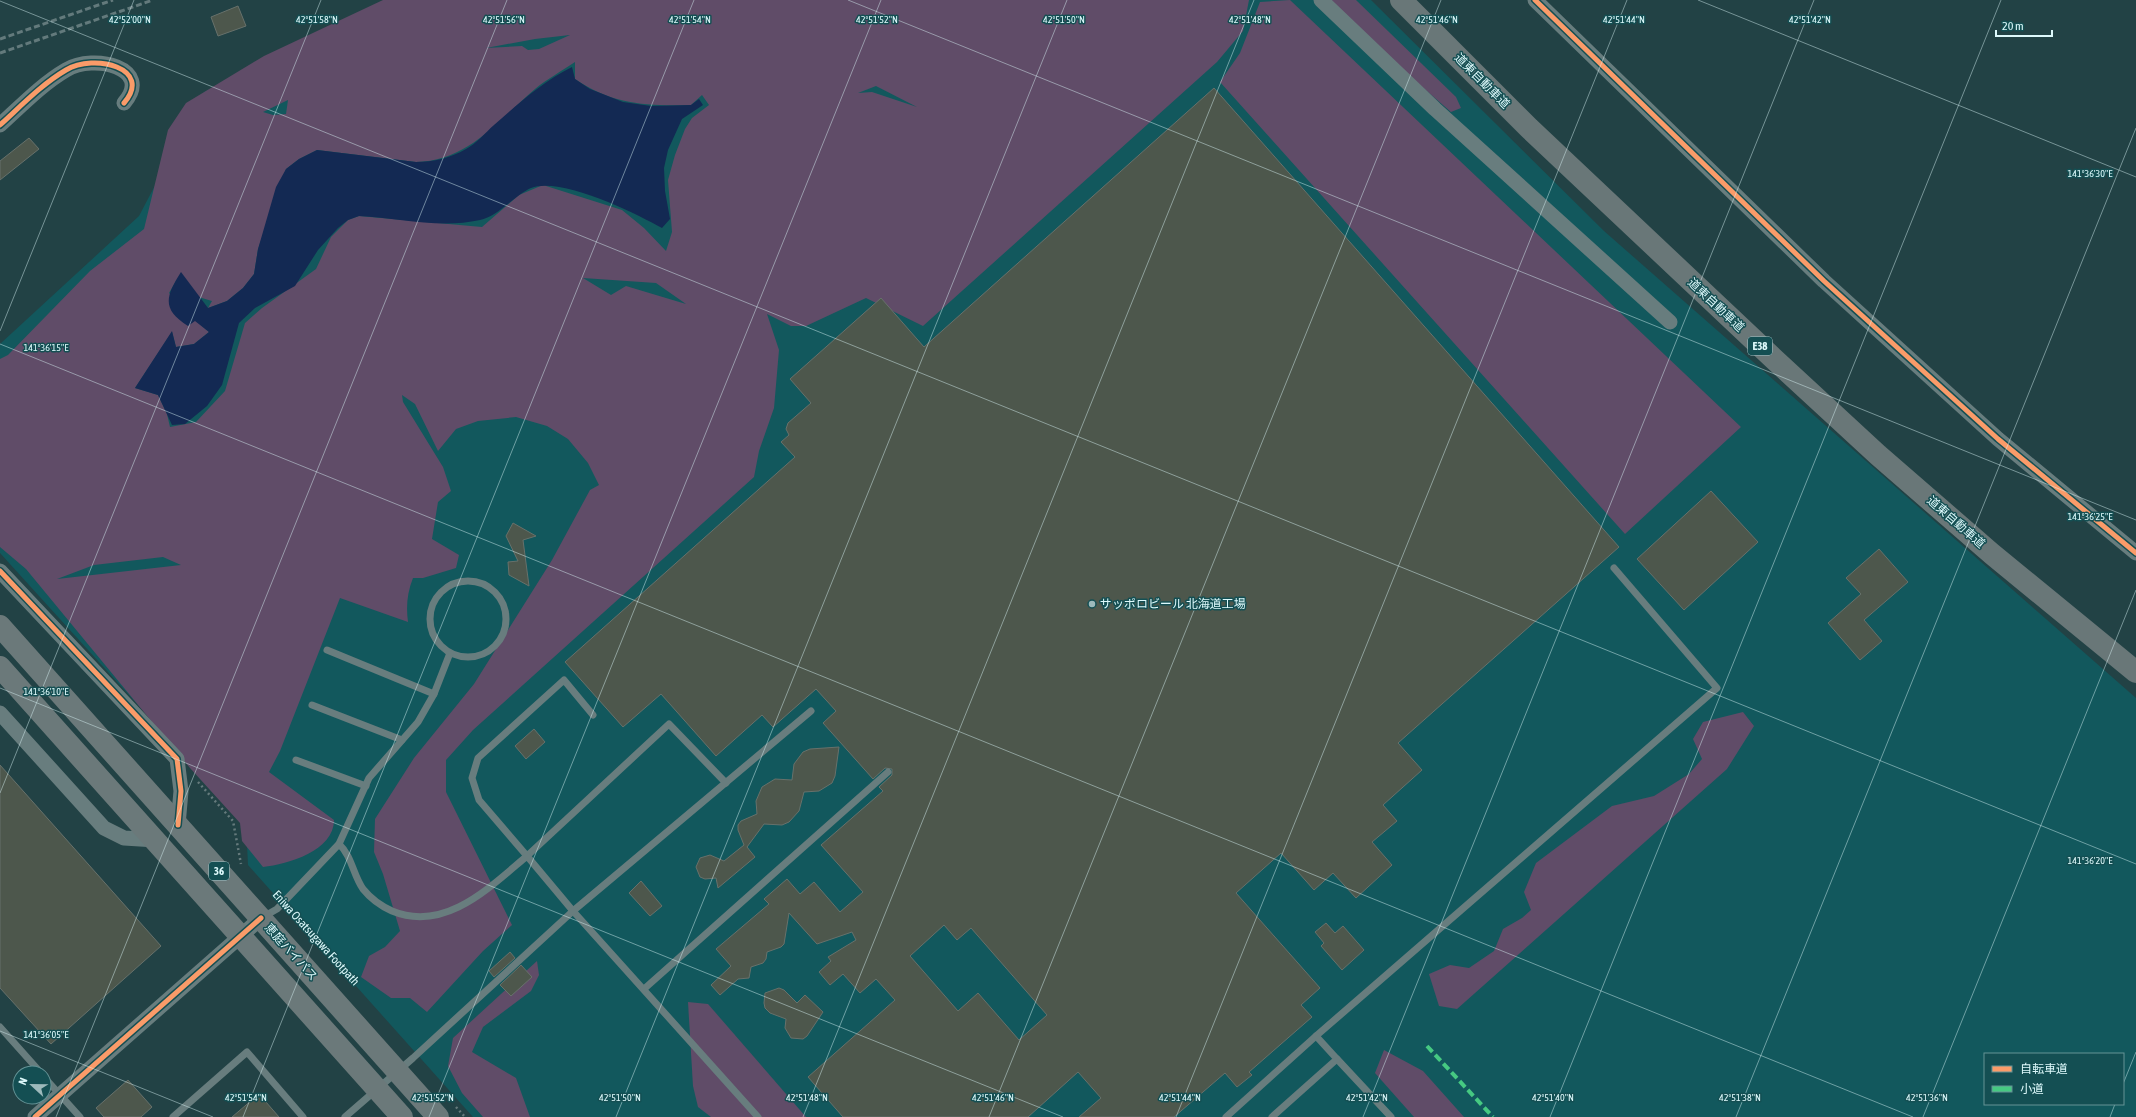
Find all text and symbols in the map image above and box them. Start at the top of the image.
scale bar [1996,12,2052,38]
text: 42°52'00"N [109,14,151,25]
text: 42°51'58"N [296,14,338,25]
text: 42°51'56"N [483,14,525,25]
text: 42°51'54"N [669,14,711,25]
text: 42°51'52"N [856,14,898,25]
text: 42°51'50"N [1043,14,1085,25]
text: 42°51'48"N [1229,14,1271,25]
text: 42°51'46"N [1416,14,1458,25]
text: 42°51'44"N [1603,14,1645,25]
text: 42°51'42"N [1789,14,1831,25]
text: 20 m [2002,19,2024,33]
street label: 道東自動車道 [1452,51,1512,111]
text: 141°36'30"E [2068,168,2113,179]
street label: 道東自動車道 [1685,275,1747,335]
road number: E38 [1748,337,1772,355]
text: 141°36'15"E [24,342,69,353]
street label: 道東自動車道 [1924,493,1988,551]
text: 141°36'25"E [2068,511,2113,522]
place label: サッポロビール 北海道工場 [1100,597,1246,611]
marker: サッポロビール 北海道工場 [1087,599,1097,609]
text: 141°36'10"E [24,686,69,697]
text: 141°36'20"E [2068,855,2113,866]
road number: 36 [209,862,229,880]
street label: Eniwa Osatsugawa Footpath [270,888,362,988]
street label: 恵庭バイパス [262,921,320,983]
text: 141°36'05"E [24,1029,69,1040]
legend [1984,1053,2124,1105]
text: 自転車道 [2020,1062,2068,1076]
north arrow [12,1065,52,1105]
text: N [16,1076,30,1087]
text: 小道 [2020,1082,2044,1096]
text: 42°51'54"N [225,1092,267,1103]
text: 42°51'52"N [412,1092,454,1103]
text: 42°51'50"N [599,1092,641,1103]
text: 42°51'48"N [786,1092,828,1103]
text: 42°51'46"N [972,1092,1014,1103]
text: 42°51'44"N [1159,1092,1201,1103]
text: 42°51'42"N [1346,1092,1388,1103]
text: 42°51'40"N [1532,1092,1574,1103]
text: 42°51'38"N [1719,1092,1761,1103]
text: 42°51'36"N [1906,1092,1948,1103]

